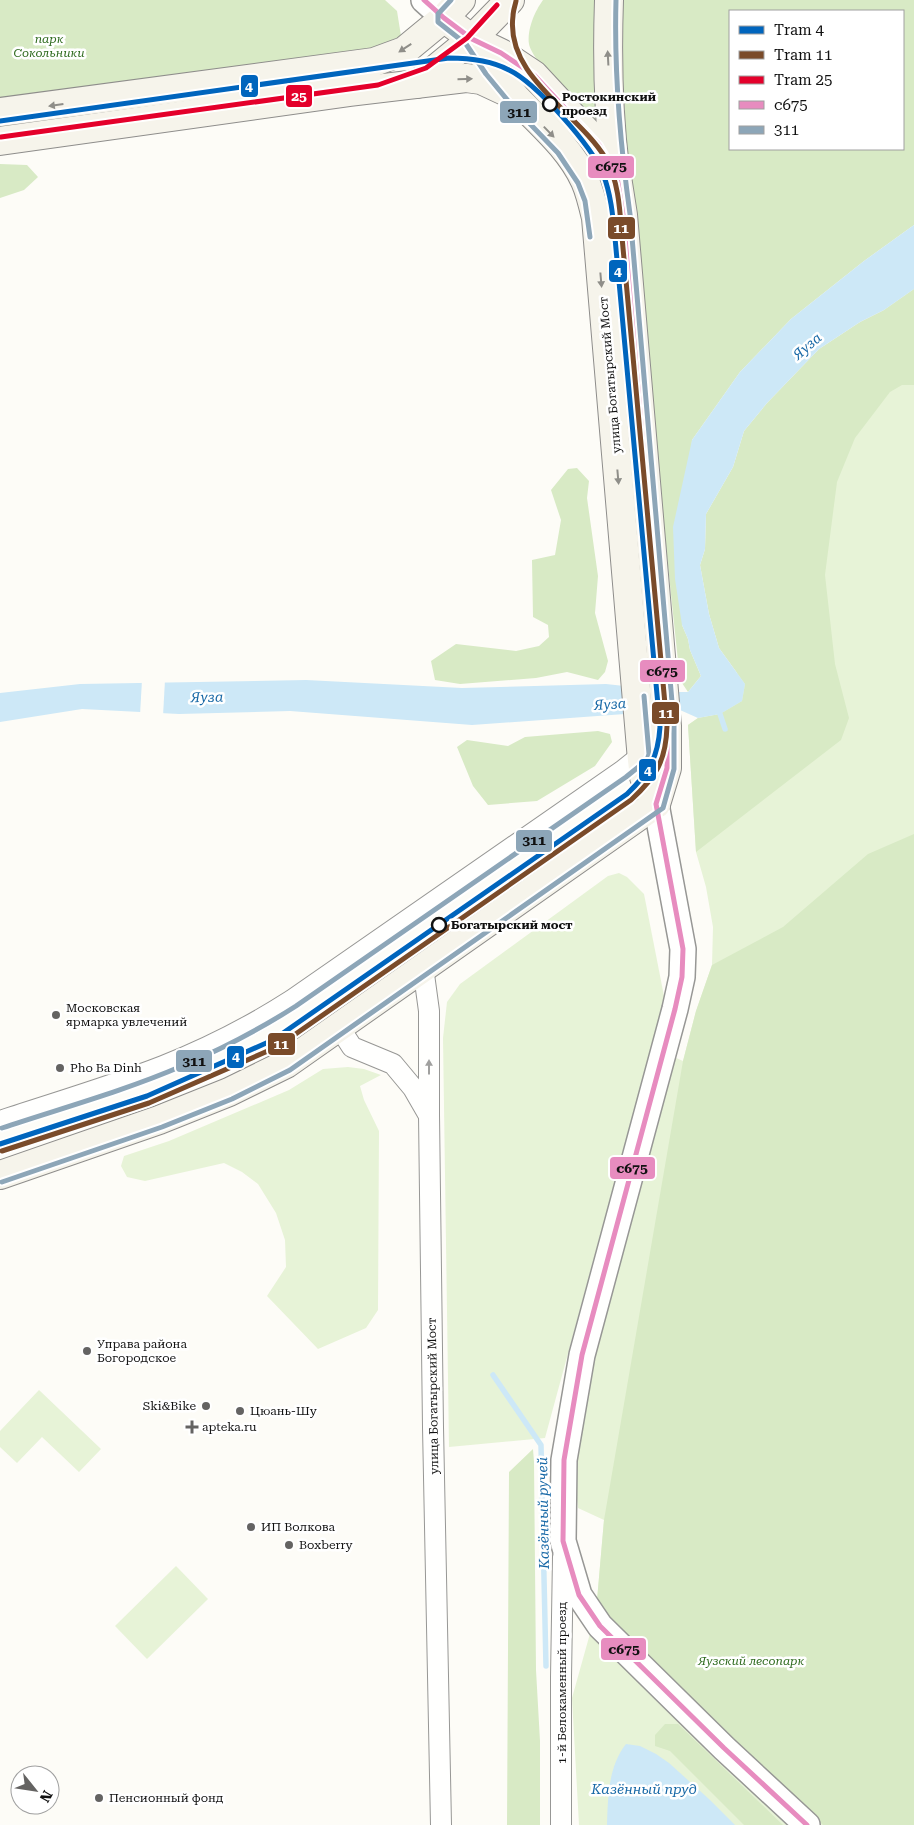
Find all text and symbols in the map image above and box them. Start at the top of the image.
legend [729,10,904,150]
text: Tram 4 [774,21,825,39]
park label: парк Сокольники [13,32,85,60]
one-way arrow [399,44,412,53]
text: Tram 11 [774,46,832,64]
one-way arrow [603,50,611,66]
text: Tram 25 [774,71,832,89]
line badge: 4 [240,74,259,98]
one-way arrow [458,75,474,83]
text: 4 [245,78,253,94]
line badge: 25 [285,84,313,108]
text: 25 [291,88,307,104]
place label: Ростокинский проезд [562,90,656,118]
marker: Ростокинский проезд [542,96,558,112]
text: с675 [774,96,808,114]
line badge: 311 [499,100,538,124]
one-way arrow [48,101,64,109]
text: 311 [507,104,531,120]
text: 311 [774,121,799,139]
one-way arrow [543,125,555,137]
line badge: с675 [587,155,635,179]
text: с675 [595,158,627,174]
line badge: 11 [607,216,636,240]
text: 11 [613,220,629,236]
line badge: 4 [608,259,628,283]
text: 4 [614,263,622,279]
one-way arrow [598,273,606,289]
street label: улица Богатырский Мост [596,296,624,454]
water label: Яуза [789,329,825,363]
one-way arrow [615,469,623,485]
line badge: с675 [639,659,686,683]
text: с675 [646,663,678,679]
water label: Яуза [190,689,223,705]
water label: Яуза [592,695,627,713]
line badge: 11 [651,701,680,725]
text: 11 [658,705,674,721]
line badge: 4 [638,758,657,782]
text: 4 [644,762,652,778]
line badge: 311 [515,829,553,853]
text: 311 [522,832,546,848]
marker: Богатырский мост [431,917,447,933]
place label: Богатырский мост [451,918,573,932]
place label: Московская ярмарка увлечений [66,1001,187,1029]
marker: Московская ярмарка увлечений [50,1009,62,1021]
line badge: 11 [267,1032,296,1056]
text: 11 [273,1036,289,1052]
line badge: 4 [226,1045,245,1069]
text: 4 [232,1048,240,1064]
line badge: 311 [175,1049,213,1073]
text: 311 [182,1053,206,1069]
one-way arrow [425,1058,433,1074]
place label: Pho Ba Dinh [70,1061,142,1075]
marker: Pho Ba Dinh [54,1062,66,1074]
line badge: с675 [609,1156,656,1180]
text: с675 [616,1160,648,1176]
street label: улица Богатырский Мост [425,1317,441,1475]
place label: Управа района Богородское [97,1337,187,1365]
marker: Управа района Богородское [81,1345,93,1357]
place label: Ski&Bike [143,1399,196,1413]
marker: Ski&Bike [200,1400,212,1412]
place label: Цюань-Шу [250,1404,318,1418]
marker: Цюань-Шу [234,1405,246,1417]
place label: apteka.ru [202,1420,257,1434]
marker: apteka.ru [186,1421,198,1433]
water label: Казённый ручей [534,1456,552,1570]
place label: ИП Волкова [261,1520,336,1534]
marker: ИП Волкова [245,1521,257,1533]
place label: Boxberry [299,1538,354,1552]
marker: Boxberry [283,1539,295,1551]
street label: 1-й Белокаменный проезд [555,1601,569,1764]
line badge: с675 [600,1637,647,1661]
text: с675 [608,1641,640,1657]
park label: Яузский лесопарк [697,1654,804,1668]
north arrow [10,1765,60,1815]
water label: Казённый пруд [590,1781,697,1797]
text: N [37,1788,56,1805]
place label: Пенсионный фонд [109,1791,224,1805]
marker: Пенсионный фонд [93,1792,105,1804]

